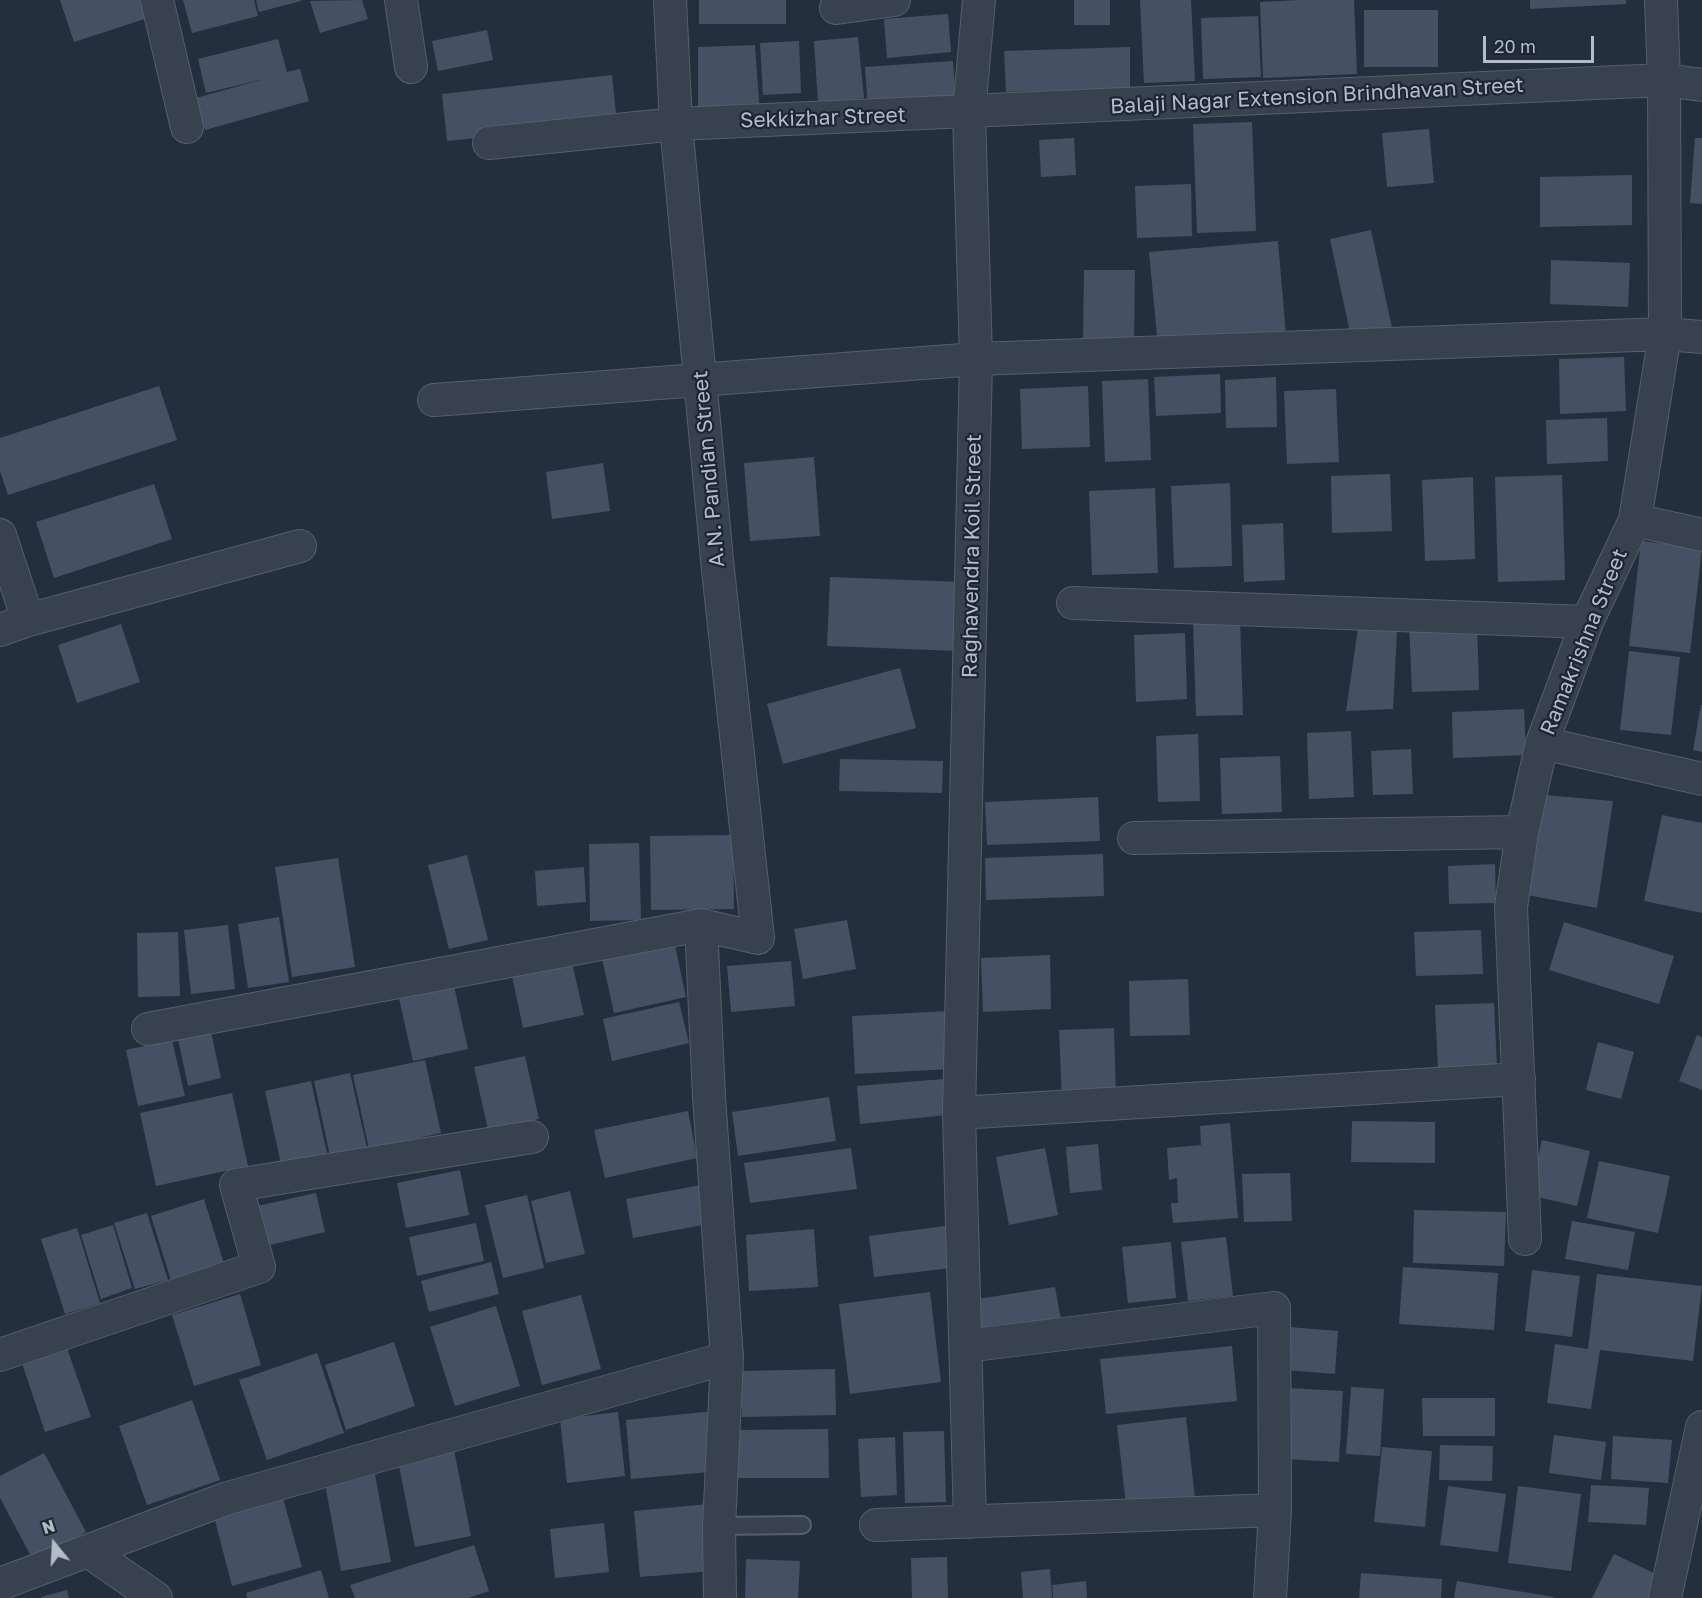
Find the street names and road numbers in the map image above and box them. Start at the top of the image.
street label: Balaji Nagar Extension Brindhavan Street [1109,73,1525,119]
street label: Sekkizhar Street [740,103,906,133]
street label: A.N. Pandian Street [688,370,730,568]
street label: Raghavendra Koil Street [957,434,987,678]
street label: Ramakrishna Street [1535,545,1633,739]

